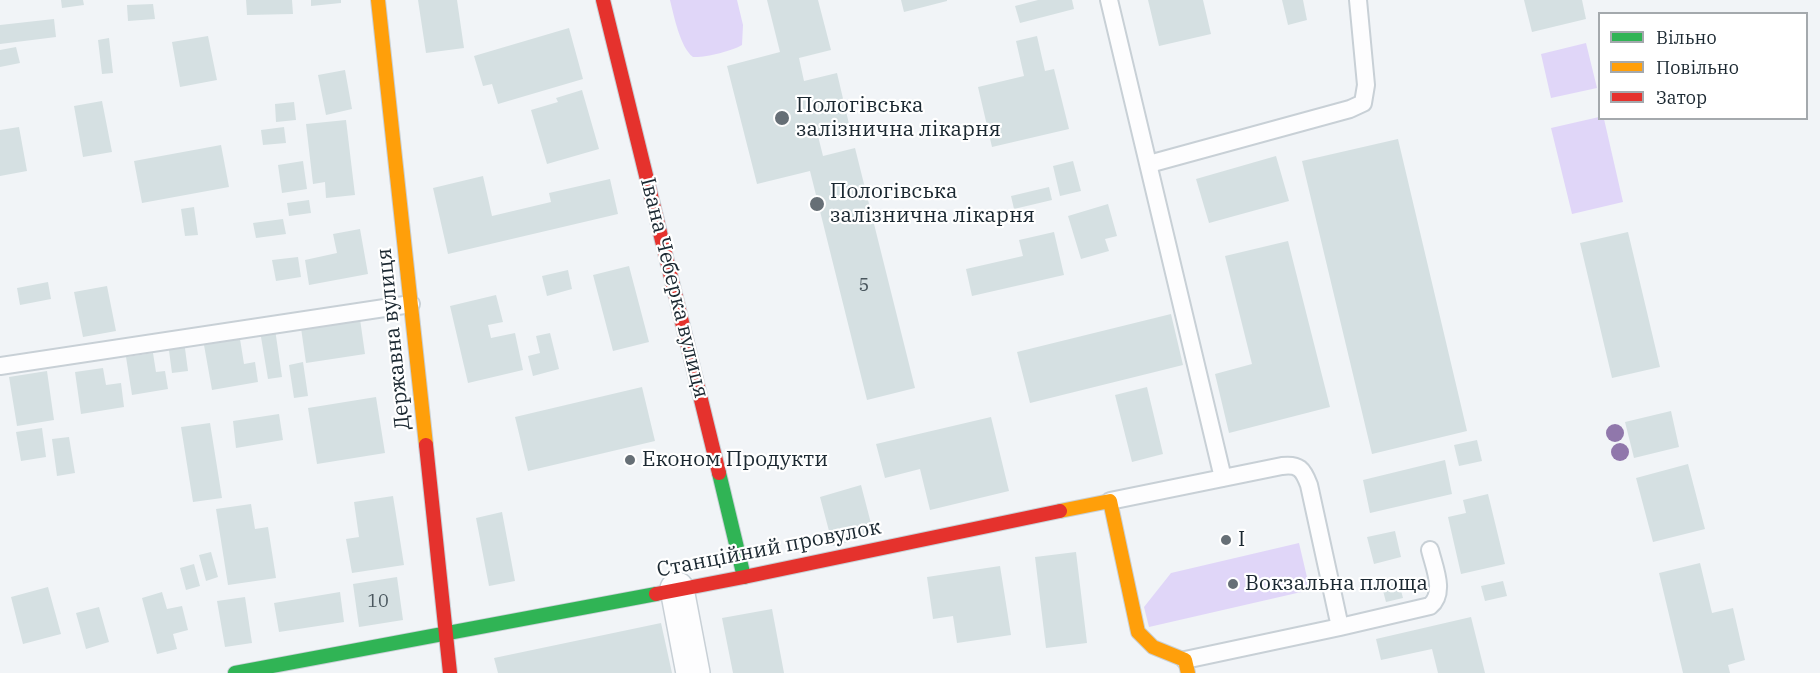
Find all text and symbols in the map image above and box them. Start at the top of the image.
legend [1598,12,1808,120]
text: Вільно [1656,26,1717,49]
text: Повільно [1656,56,1739,79]
text: Затор [1656,86,1707,109]
place label: Пологiвська залiзнична лiкарня [796,93,1001,143]
marker: Пологiвська залiзнична лiкарня [773,109,791,127]
street label: Івана Чеберка вулиця [634,175,714,401]
place label: Пологівська залізнична лікарня [830,179,1035,229]
marker: Пологівська залізнична лікарня [808,195,826,213]
street label: Державна вулиця [372,247,416,431]
house number: 5 [859,275,869,297]
place label: Економ Продукти [642,447,828,473]
marker: Економ Продукти [623,453,637,467]
street label: Станційний провулок [655,515,883,583]
place label: І [1238,527,1245,553]
marker: І [1219,533,1233,547]
place label: Вокзальна площа [1245,571,1428,597]
marker: Вокзальна площа [1226,577,1240,591]
house number: 10 [367,591,389,613]

